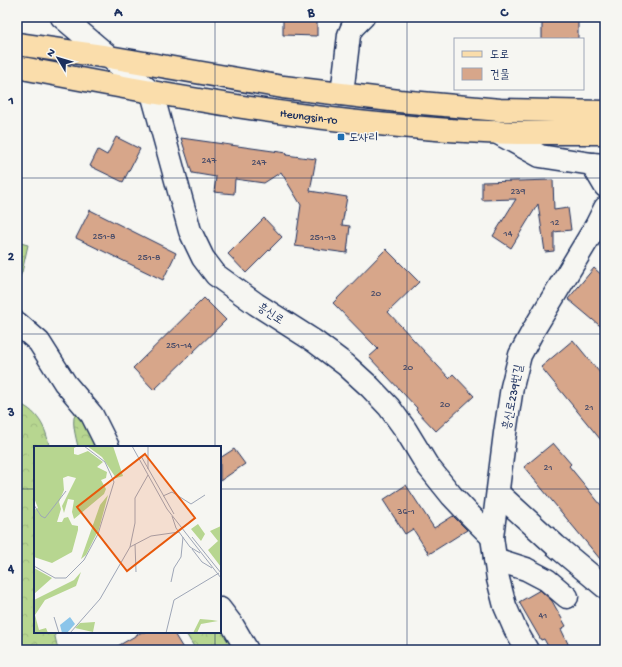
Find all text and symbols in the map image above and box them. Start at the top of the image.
text: A [113,6,123,21]
text: B [307,6,316,21]
text: C [499,6,509,21]
north arrow [38,38,78,78]
legend [454,38,584,90]
text: N [45,47,59,60]
text: 도로 [490,49,509,63]
text: 건물 [490,69,510,83]
text: 1 [7,94,14,109]
street label: Heungsin-ro [279,107,338,129]
marker: 도사리 [336,132,346,142]
place label: 도사리 [349,132,378,146]
house number: 247 [202,155,217,167]
house number: 247 [252,157,267,169]
house number: 239 [510,186,526,198]
house number: 12 [550,217,560,229]
house number: 14 [503,228,513,240]
house number: 251-8 [93,231,116,243]
house number: 251-13 [310,232,336,244]
text: 2 [8,250,15,265]
house number: 251-8 [138,252,161,264]
house number: 20 [371,288,382,300]
street label: 흥신로 [254,300,286,328]
house number: 251-14 [166,340,192,352]
house number: 20 [403,362,414,374]
street label: 흥신로239번길 [500,363,527,431]
house number: 20 [440,399,451,411]
house number: 21 [585,402,593,414]
text: 3 [7,406,15,421]
inset map [34,446,221,633]
house number: 21 [544,462,552,474]
house number: 36-1 [396,506,415,518]
text: 4 [7,562,15,577]
house number: 41 [539,610,547,622]

